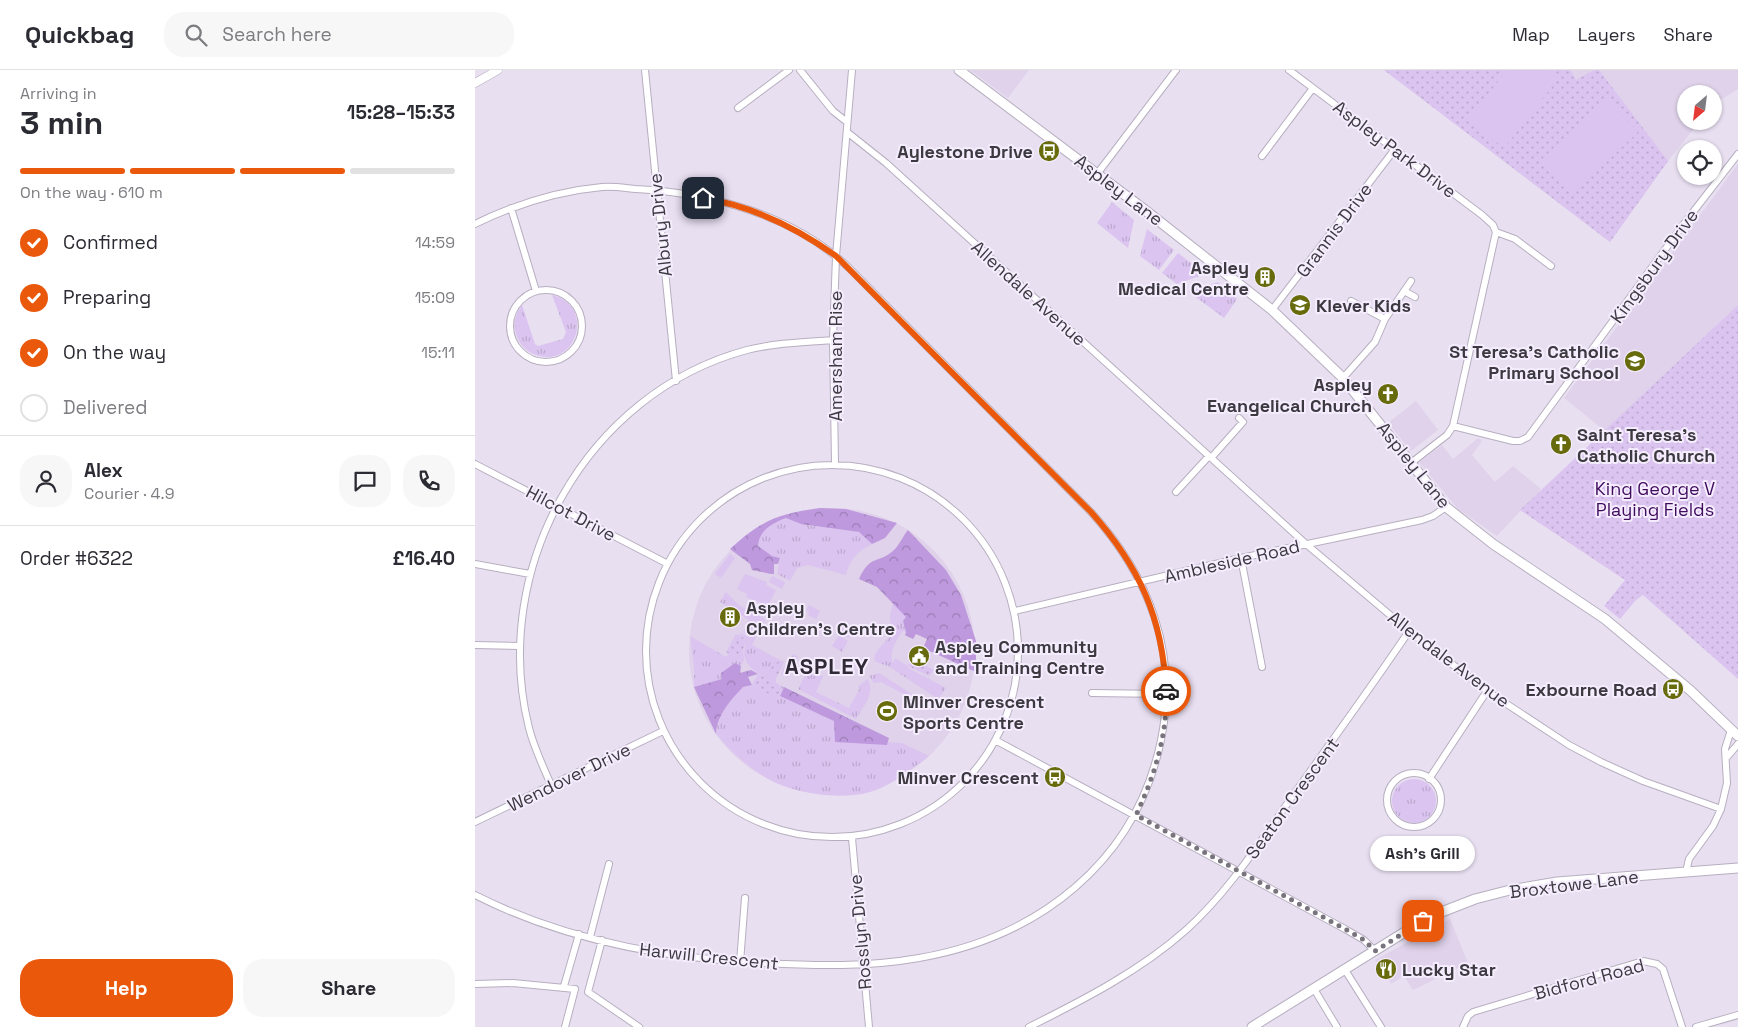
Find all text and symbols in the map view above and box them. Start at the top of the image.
search box [164,12,514,57]
text: Quickbag [25,19,134,50]
icon: search [182,21,210,49]
text: Search here [222,22,332,47]
text: Map [1512,23,1550,46]
text: Layers [1578,23,1635,46]
text: Share [1663,23,1713,46]
text: Arriving in [20,83,97,104]
north arrow [1677,85,1723,130]
map controls [1677,85,1722,185]
street label: Aspley Park Drive [1329,95,1461,203]
text: 15:28–15:33 [347,100,455,125]
text: 3 min [20,103,103,143]
bus stop icon: Aylestone Drive [1037,139,1061,163]
place label: Aylestone Drive [897,140,1033,163]
button: locate [1677,140,1722,185]
street label: Aspley Lane [1070,149,1168,231]
street label: Albury Drive [643,172,677,278]
pin [682,177,724,219]
street label: Grannis Drive [1291,178,1377,282]
text: On the way · 610 m [20,182,163,203]
icon: home [689,184,717,212]
street label: Kingsbury Drive [1605,204,1703,328]
icon: check [20,229,48,257]
text: Confirmed [63,230,158,255]
text: 14:59 [415,232,455,253]
street label: Allendale Avenue [967,235,1091,351]
place label: Aspley Medical Centre [1118,256,1249,300]
building icon: Aspley Medical Centre [1253,265,1277,289]
icon: check [20,284,48,312]
text: Preparing [63,285,151,310]
text: 15:09 [415,287,455,308]
street label: Amersham Rise [824,291,847,421]
school or university icon: Klever Kids [1288,293,1312,317]
place label: Klever Kids [1316,294,1411,317]
icon: check [20,339,48,367]
text: On the way [63,340,166,365]
place label: St Teresa's Catholic Primary School [1449,340,1619,384]
text: 15:11 [421,342,455,363]
school or university icon: St Teresa's Catholic Primary School [1623,349,1647,373]
place label: Aspley Evangelical Church [1207,373,1372,417]
church icon: Aspley Evangelical Church [1376,382,1400,406]
text: Delivered [63,395,148,420]
street label: Aspley Lane [1372,417,1456,513]
place label: Saint Teresa's Catholic Church [1577,423,1715,467]
church icon: Saint Teresa's Catholic Church [1549,432,1573,456]
button: person [20,455,72,507]
button: chat [339,455,391,507]
button: phone [403,455,455,507]
text: Alex [84,458,123,483]
park label: King George V Playing Fields [1595,477,1715,521]
street label: Hilcot Drive [522,480,620,546]
text: Courier · 4.9 [84,483,174,504]
street label: Ambleside Road [1162,534,1302,588]
text: Order #6322 [20,546,133,571]
text: £16.40 [393,546,455,571]
place label: Aspley Children's Centre [746,596,895,640]
building icon: Aspley Children's Centre [718,605,742,629]
street label: Allendale Avenue [1383,606,1515,712]
place label: Aspley Community and Training Centre [935,635,1105,679]
public building icon: Aspley Community and Training Centre [907,644,931,668]
district label: ASPLEY [785,652,869,680]
courier [1141,666,1191,716]
icon: car [1152,677,1180,705]
bus stop icon: Exbourne Road [1661,677,1685,701]
place label: Exbourne Road [1526,678,1657,701]
place label: Minver Crescent Sports Centre [903,690,1044,734]
sports icon: Minver Crescent Sports Centre [875,699,899,723]
street label: Seaton Crescent [1240,733,1344,863]
street label: Wendover Drive [504,737,634,817]
bus stop icon: Minver Crescent [1043,765,1067,789]
place label: Minver Crescent [898,766,1039,789]
callout: Ash's Grill [1371,836,1475,871]
text: Ash's Grill [1385,843,1460,864]
street label: Broxtowe Lane [1508,865,1640,903]
street label: Rosslyn Drive [844,873,876,991]
pin [1402,900,1444,942]
icon: bag [1409,907,1437,935]
street label: Harwill Crescent [638,937,780,975]
street label: Bidford Road [1531,953,1647,1005]
restaurant icon: Lucky Star [1374,957,1398,981]
place label: Lucky Star [1402,958,1496,981]
button: Help [20,959,233,1017]
button: Share [243,959,455,1017]

